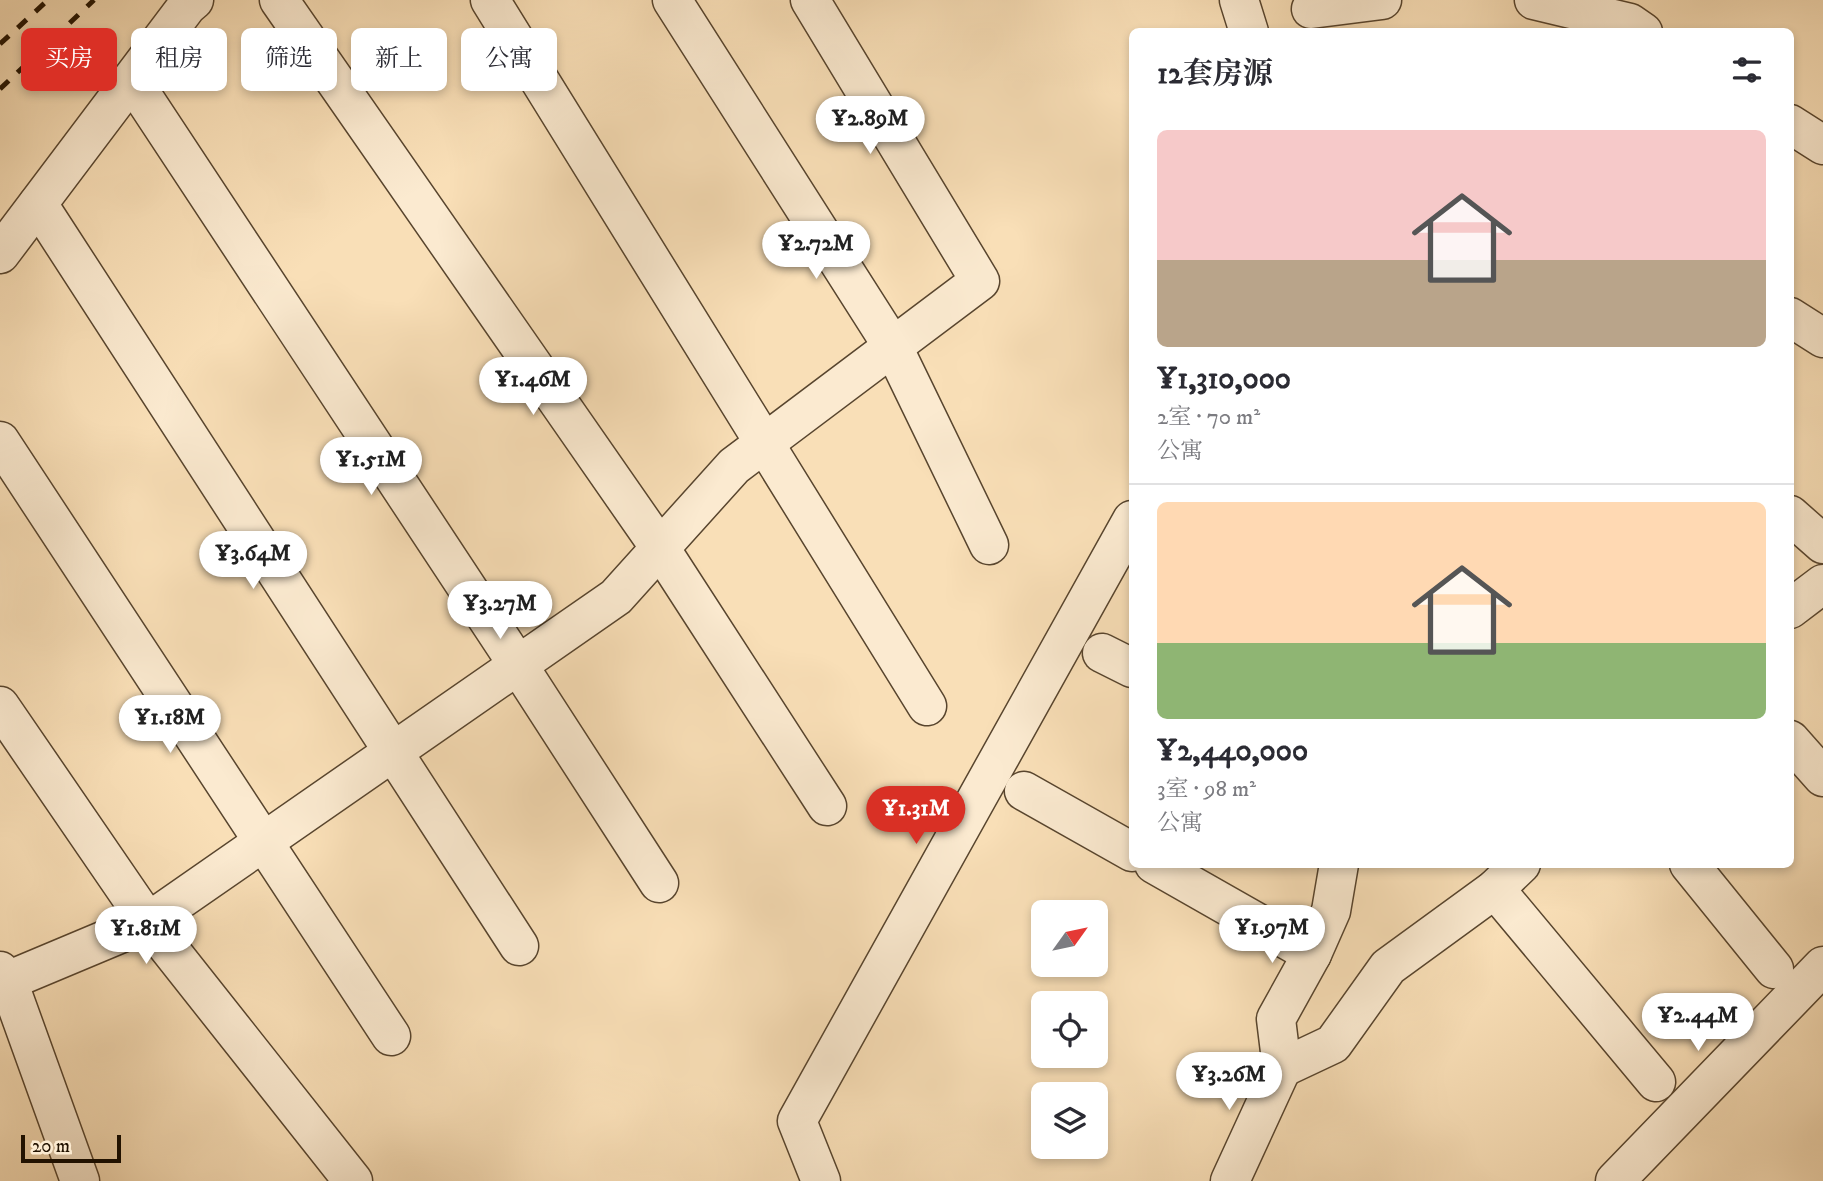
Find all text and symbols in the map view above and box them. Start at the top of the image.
chip: 买房 [21,28,117,91]
chip: 租房 [131,28,227,91]
chip: 筛选 [241,28,337,91]
chip: 新上 [351,28,447,91]
chip: 公寓 [461,28,557,91]
icon: filters [1728,51,1766,89]
text: 12套房源 [1157,56,1273,93]
pin: ¥2.89M [813,96,927,156]
text: ¥2.89M [832,104,908,133]
icon: home [1399,175,1525,301]
pin: ¥2.72M [759,222,873,281]
text: ¥2.72M [778,229,854,258]
pin: ¥1.46M [476,358,590,417]
text: ¥1,310,000 [1157,361,1291,398]
text: ¥1.46M [495,365,571,394]
text: 2室 · 70 m² [1157,403,1260,432]
text: 公寓 [1157,437,1203,466]
pin: ¥1.51M [314,438,428,497]
text: ¥1.51M [336,445,406,474]
pin: ¥3.64M [196,532,310,591]
text: ¥3.64M [215,539,291,568]
icon: home [1399,547,1525,673]
pin: ¥3.27M [443,582,557,641]
text: ¥3.27M [463,589,537,618]
pin: ¥1.18M [113,696,227,755]
text: ¥1.18M [135,703,205,732]
text: ¥2,440,000 [1157,733,1308,770]
text: 3室 · 98 m² [1157,775,1256,804]
pin: ¥1.31M [859,786,973,846]
text: ¥1.31M [882,794,950,823]
text: 公寓 [1157,809,1203,838]
north arrow [1031,900,1108,976]
map controls [1031,900,1108,1159]
pin: ¥1.81M [89,906,203,966]
pin: ¥1.97M [1215,906,1329,965]
text: ¥1.97M [1235,913,1309,942]
text: ¥1.81M [111,914,181,943]
button: locate [1031,991,1108,1068]
pin: ¥2.44M [1641,993,1755,1053]
text: ¥2.44M [1658,1001,1738,1030]
pin: ¥3.26M [1172,1052,1286,1112]
text: ¥3.26M [1192,1060,1266,1089]
button: layers [1031,1082,1108,1159]
scale bar [21,1132,121,1164]
text: 20 m [32,1135,70,1158]

